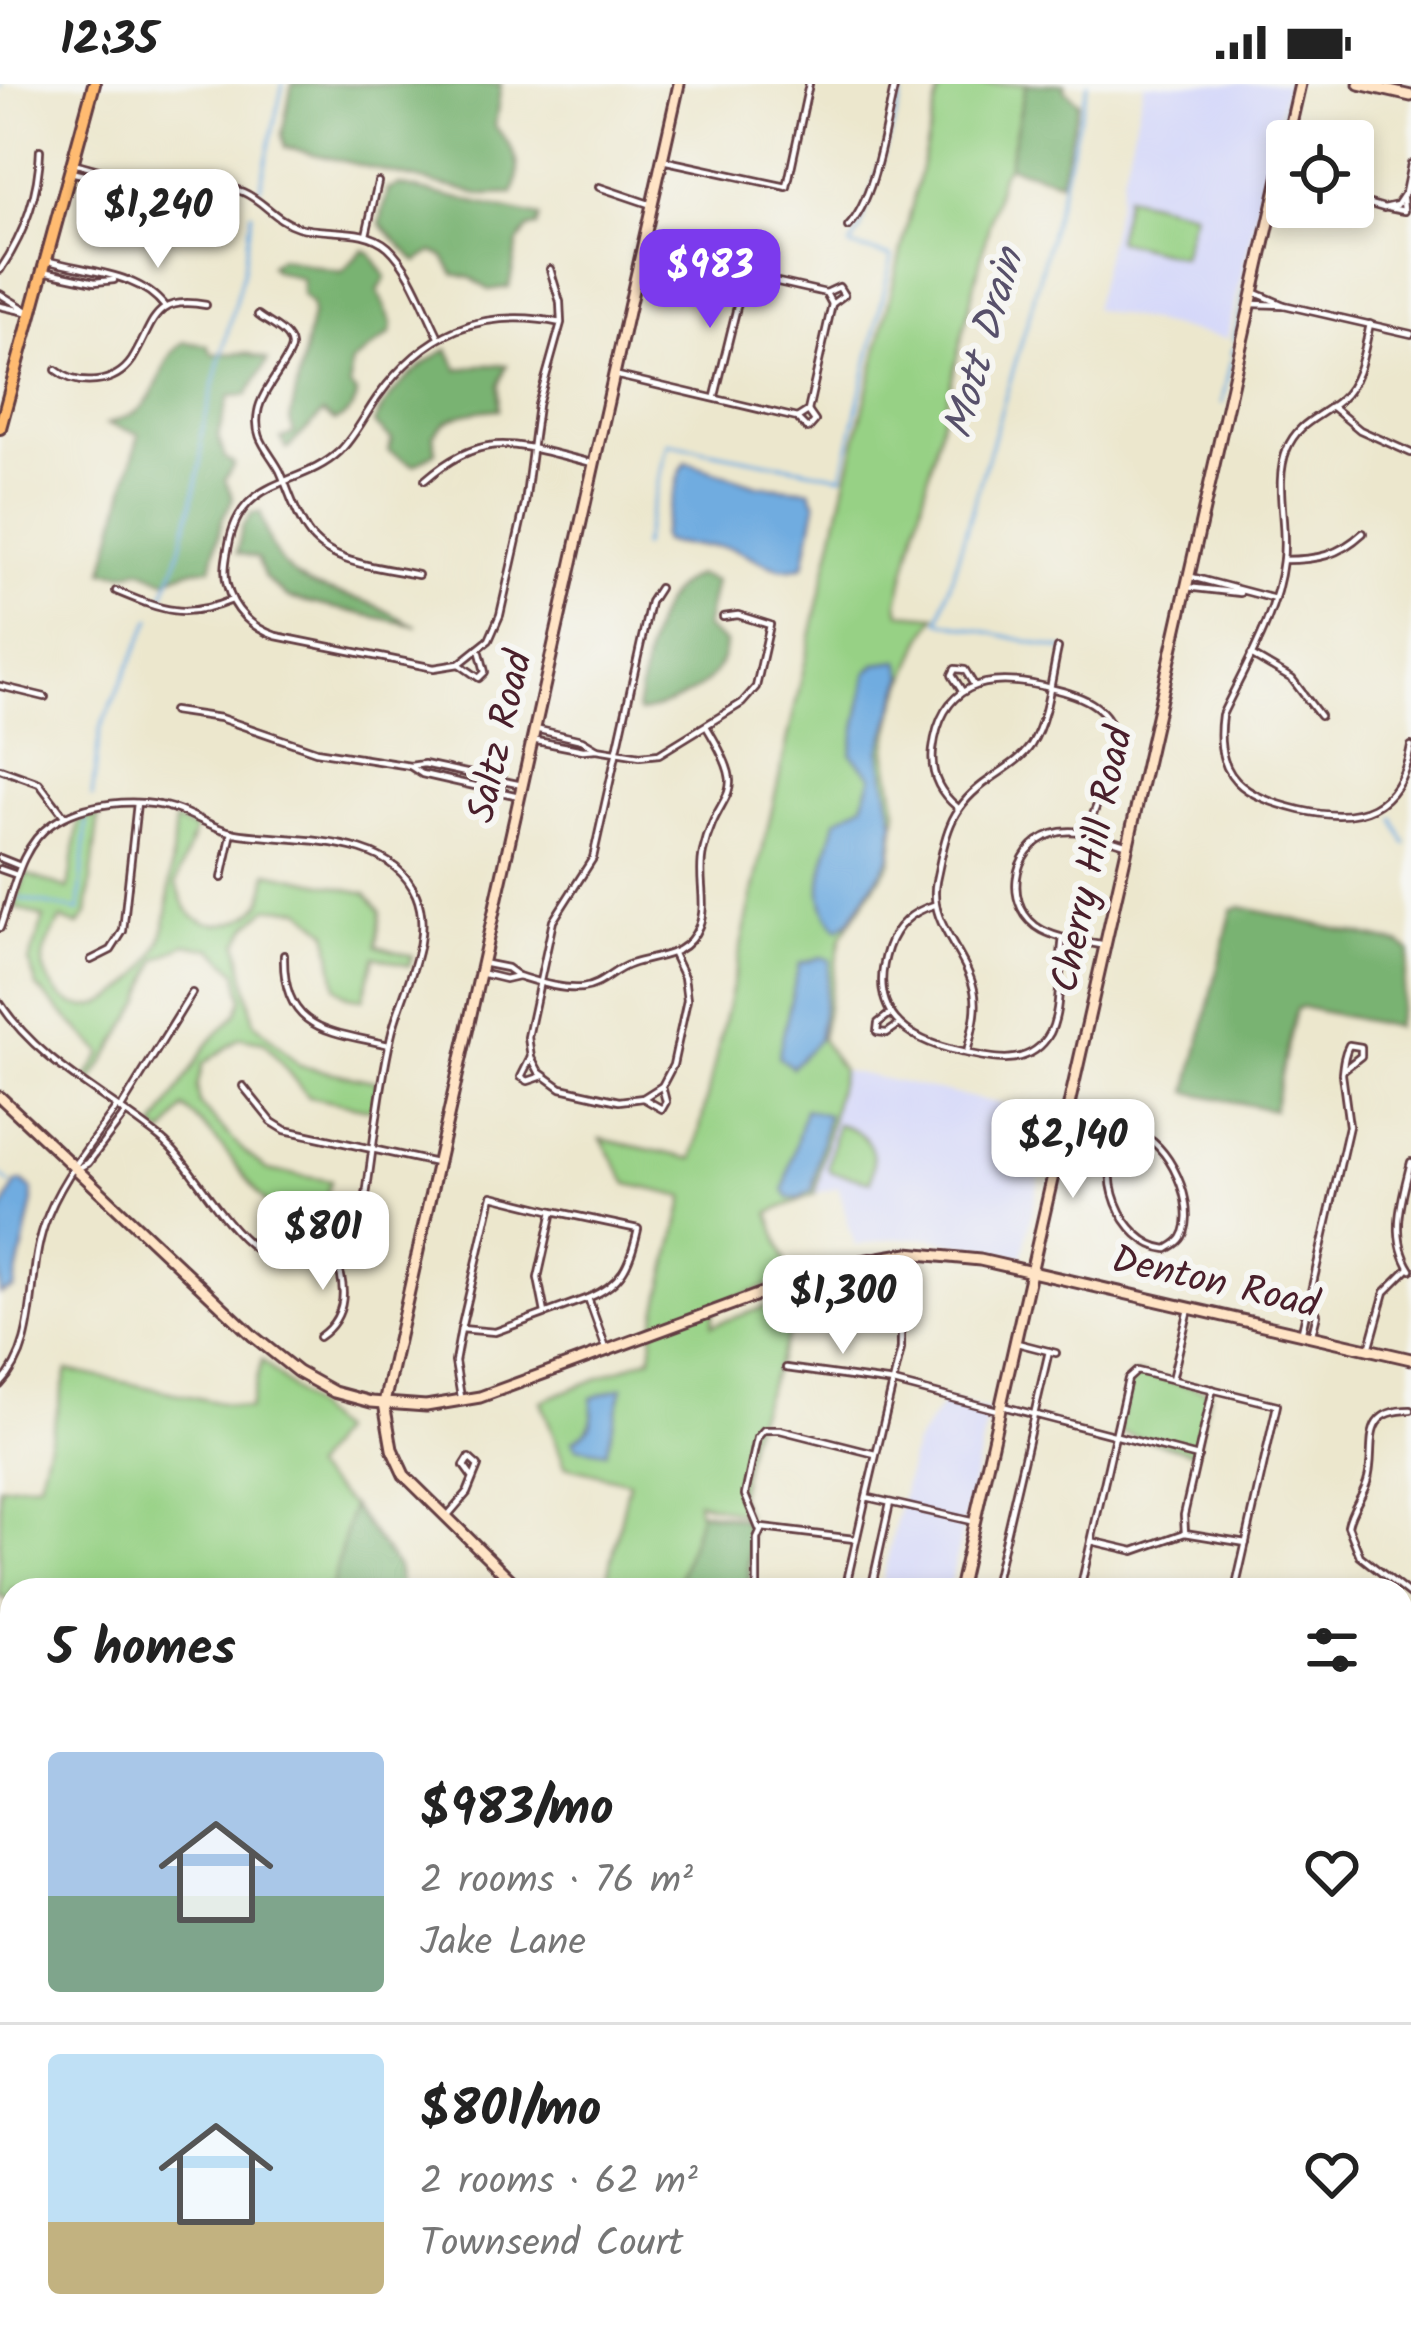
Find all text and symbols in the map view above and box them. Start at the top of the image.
text: 12:35 [60,6,158,78]
map controls [1266,120,1374,228]
button: locate [1266,120,1374,228]
pin: $1,240 [60,169,256,271]
text: $1,240 [103,177,213,239]
pin: $983 [639,229,781,331]
text: $983 [666,237,754,299]
water label: Mott Drain [926,238,1045,447]
street label: Saltz Road [452,643,552,829]
street label: Cherry Hill Road [1036,720,1153,998]
pin: $2,140 [975,1099,1171,1201]
text: $2,140 [1018,1107,1128,1169]
pin: $801 [252,1191,394,1293]
text: $801 [284,1199,362,1261]
street label: Denton Road [1105,1230,1326,1338]
pin: $1,300 [745,1255,941,1357]
text: $1,300 [790,1263,896,1325]
text: 5 homes [48,1610,236,1691]
icon: filters [1299,1617,1365,1683]
text: $983/mo [420,1770,613,1851]
icon: home [144,1800,288,1944]
icon: heart [1299,1839,1365,1905]
text: 2 rooms · 76 m² [420,1851,693,1913]
text: Jake Lane [420,1913,586,1975]
text: $801/mo [420,2071,601,2152]
icon: home [144,2102,288,2246]
icon: heart [1299,2141,1365,2207]
text: 2 rooms · 62 m² [420,2152,698,2214]
text: Townsend Court [420,2214,683,2276]

